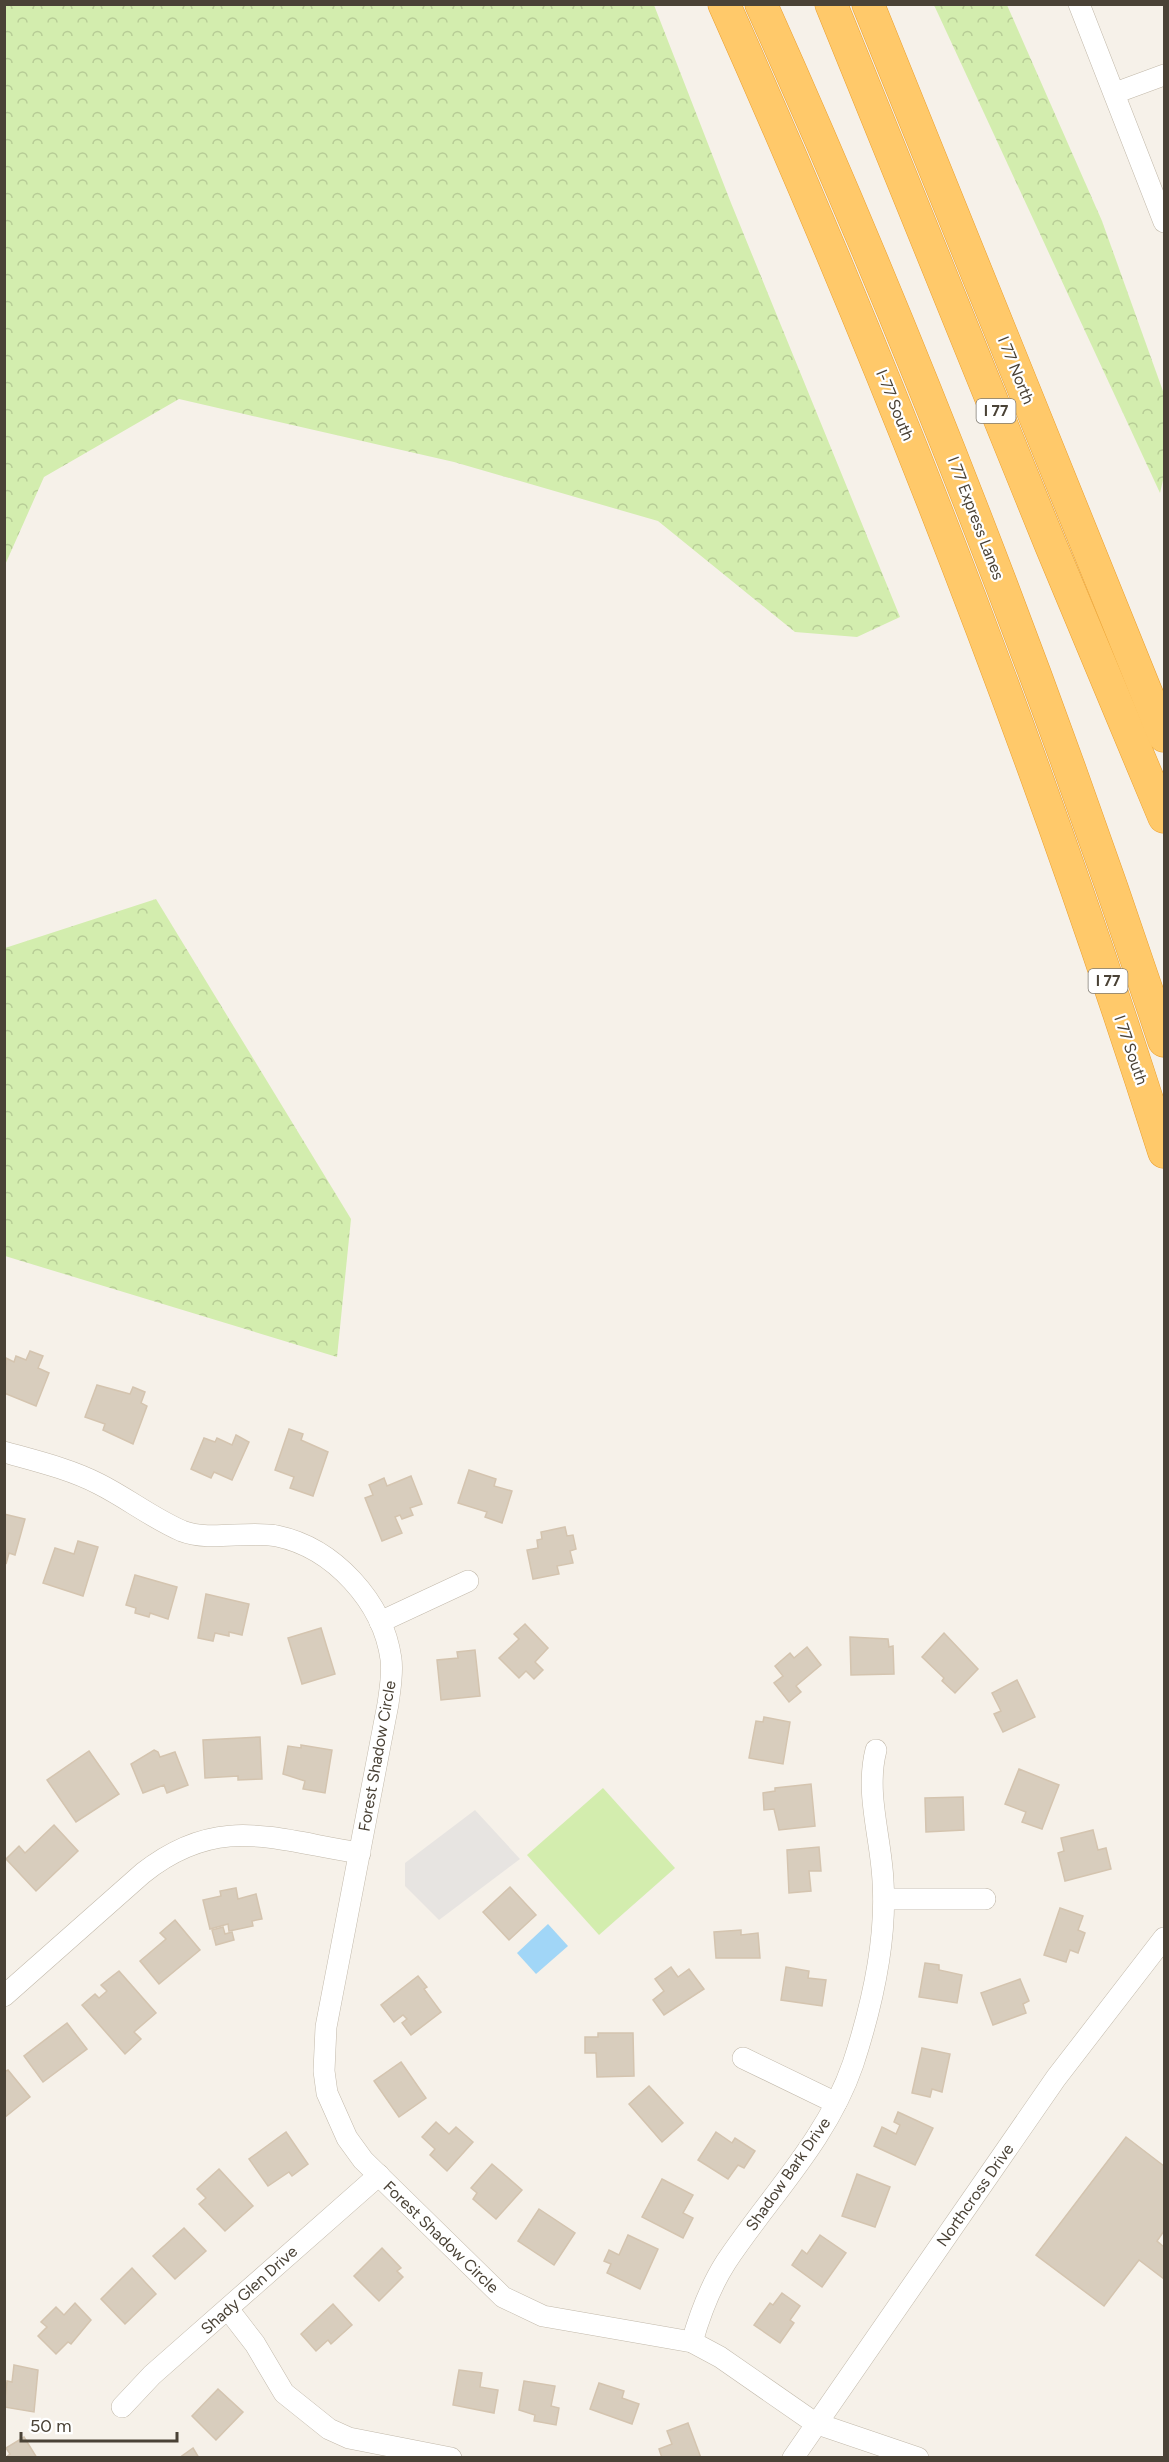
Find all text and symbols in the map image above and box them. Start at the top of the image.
street label: I 77 North [994,333,1038,407]
street label: I-77 South [872,367,918,443]
road number: I 77 [976,399,1016,423]
street label: I 77 Express Lanes [944,454,1008,582]
road number: I 77 [1088,969,1128,993]
street label: I 77 South [1110,1013,1152,1087]
street label: Forest Shadow Circle [354,1679,400,1833]
street label: Shadow Bark Drive [742,2113,834,2234]
street label: Northcross Drive [932,2140,1018,2250]
street label: Forest Shadow Circle [379,2177,503,2297]
street label: Shady Glen Drive [197,2242,301,2338]
scale bar [21,2405,177,2443]
text: 50 m [30,2415,72,2437]

